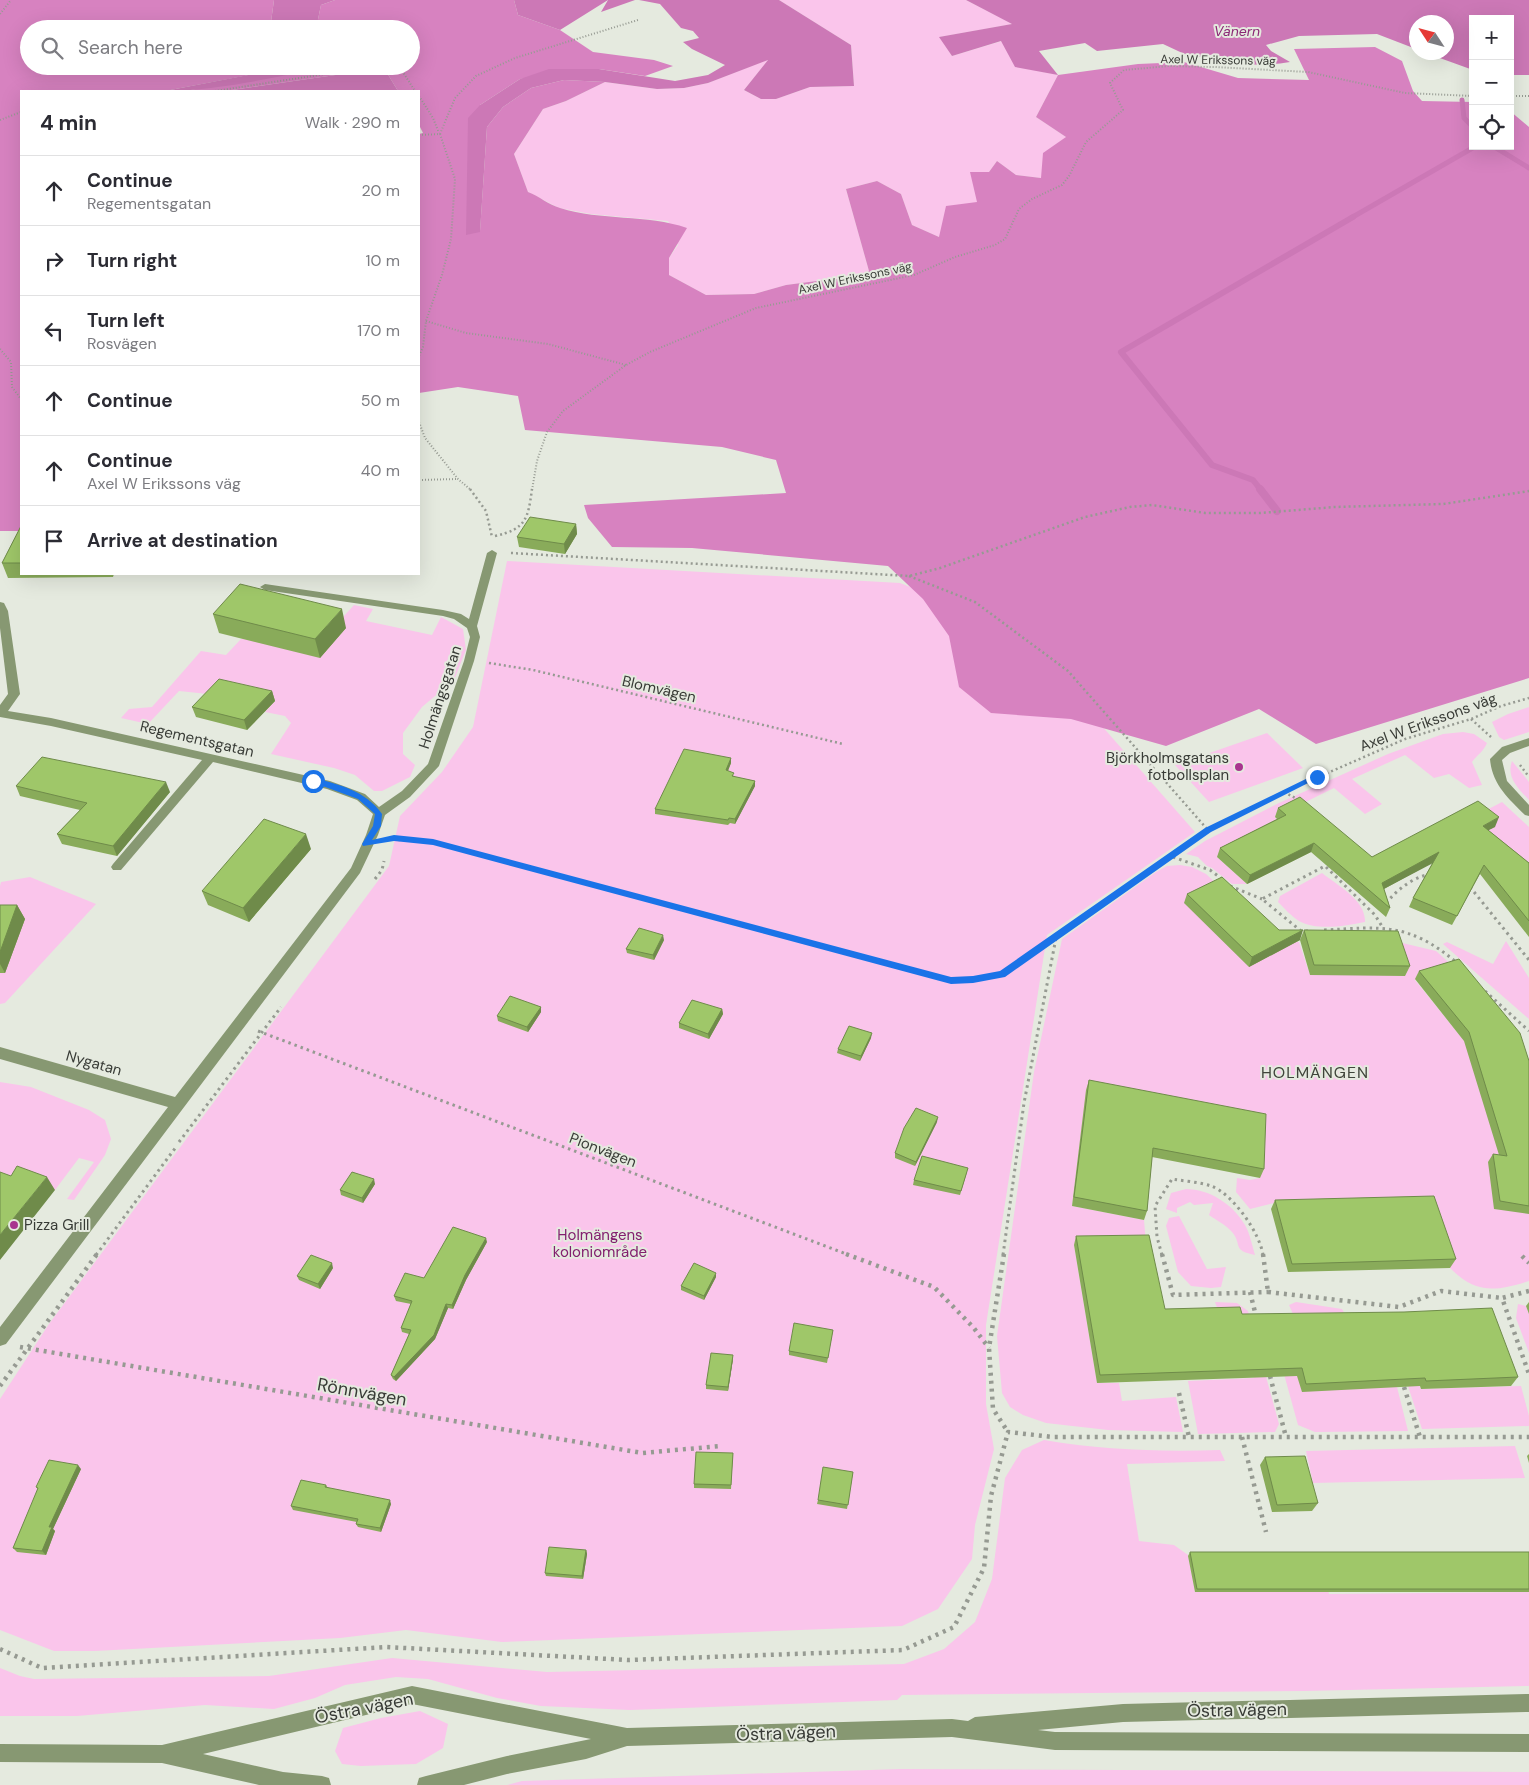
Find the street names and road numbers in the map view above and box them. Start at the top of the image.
street label: Axel W Erikssons väg [1160,51,1276,69]
street label: Axel W Erikssons väg [797,258,913,298]
street label: Holmängsgatan [414,643,466,751]
street label: Blomvägen [620,671,698,707]
street label: Axel W Erikssons väg [1357,688,1499,756]
street label: Regementsgatan [138,716,256,762]
street label: Nygatan [64,1046,124,1080]
street label: Pionvägen [566,1128,640,1172]
street label: Rönnvägen [315,1372,409,1412]
street label: Östra vägen [313,1687,415,1729]
street label: Östra vägen [1187,1697,1287,1723]
street label: Östra vägen [736,1719,836,1747]

